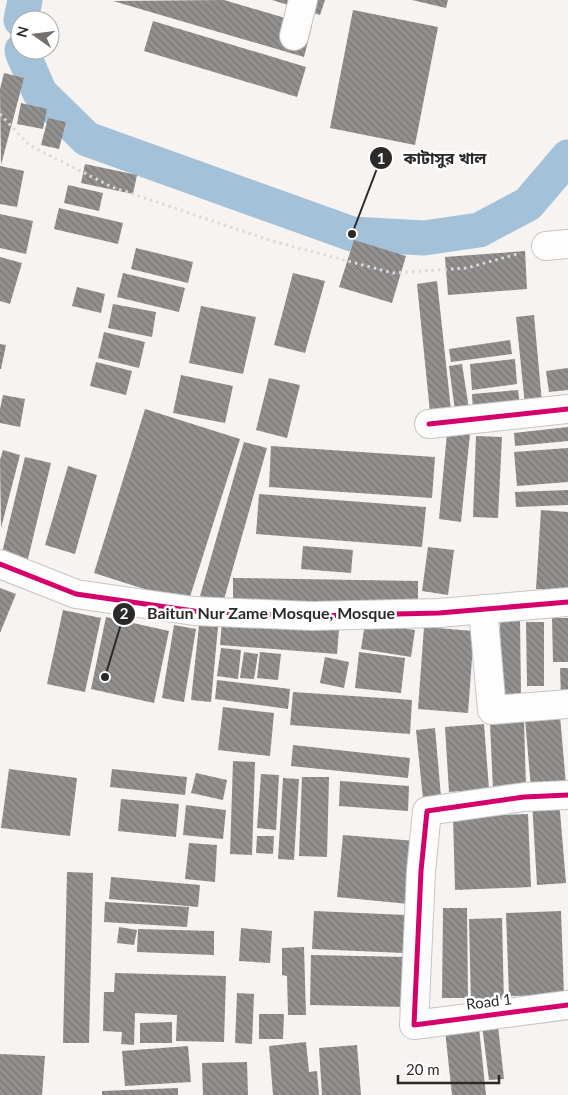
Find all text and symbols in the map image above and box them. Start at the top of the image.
north arrow [10,10,60,60]
text: N [12,24,31,39]
callout: কাটাসুর খাল [368,143,496,174]
text: কাটাসুর খাল [403,148,487,169]
text: 1 [377,149,385,167]
callout: Baitun Nur Zame Mosque, Mosque [112,598,405,629]
text: Baitun Nur Zame Mosque, Mosque [147,603,395,622]
text: 2 [120,604,129,622]
street label: Road 1 [465,989,513,1013]
scale bar [398,1052,499,1084]
text: 20 m [406,1060,440,1078]

